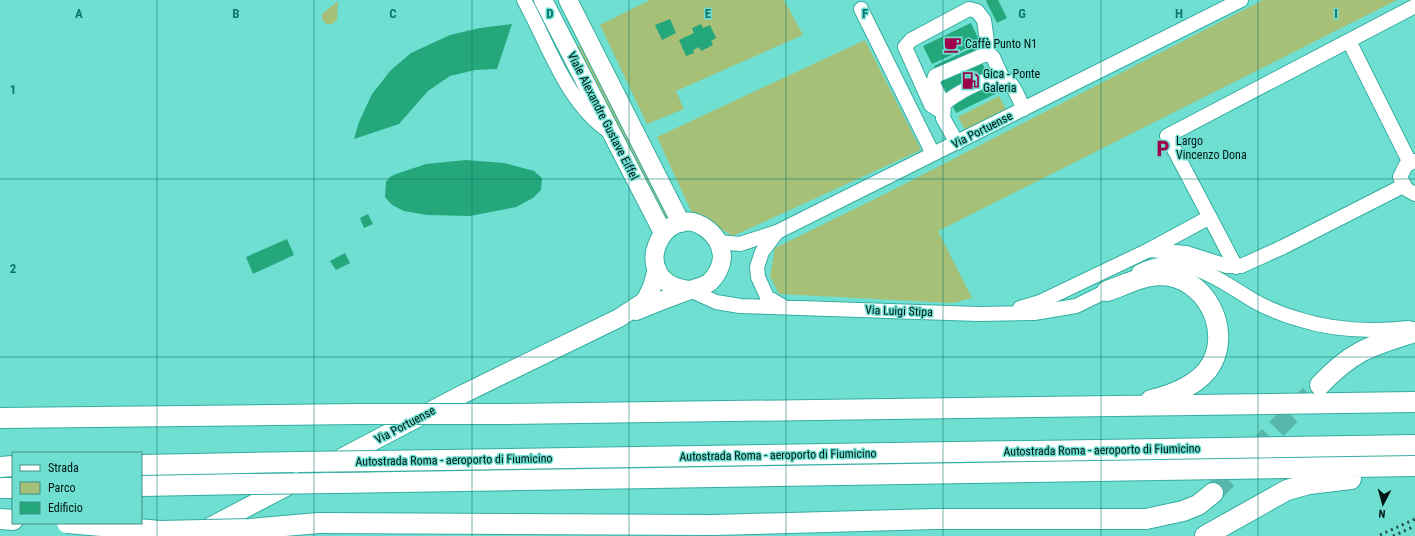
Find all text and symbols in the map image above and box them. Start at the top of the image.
text: A [75,6,83,21]
text: B [232,6,240,21]
text: C [389,6,397,21]
text: D [546,6,554,21]
text: E [705,6,712,21]
text: F [862,6,868,21]
text: G [1018,6,1026,21]
text: H [1175,6,1183,21]
text: I [1334,6,1338,21]
cafe icon: Caffè Punto N1 [942,34,962,54]
place label: Caffè Punto N1 [965,37,1037,51]
street label: Viale Alexandre Gustave Eiffel [565,50,641,182]
place label: Gica - Ponte Galeria [983,67,1041,95]
fuel station icon: Gica - Ponte Galeria [960,71,980,91]
text: 1 [10,82,16,97]
street label: Via Portuense [949,109,1015,151]
place label: Largo Vincenzo Dona [1176,134,1247,162]
parking icon: Largo Vincenzo Dona [1153,138,1173,158]
text: 2 [10,261,17,276]
street label: Via Luigi Stipa [865,303,933,319]
street label: Via Portuense [372,403,438,447]
street label: Autostrada Roma - aeroporto di Fiumicino [1003,441,1201,459]
street label: Autostrada Roma - aeroporto di Fiumicino [679,446,877,464]
street label: Autostrada Roma - aeroporto di Fiumicino [355,451,553,469]
legend [12,452,142,524]
text: Strada [48,461,79,475]
text: Parco [48,481,75,495]
north arrow [1363,484,1403,524]
text: Edificio [48,501,83,515]
text: N [1378,507,1386,520]

